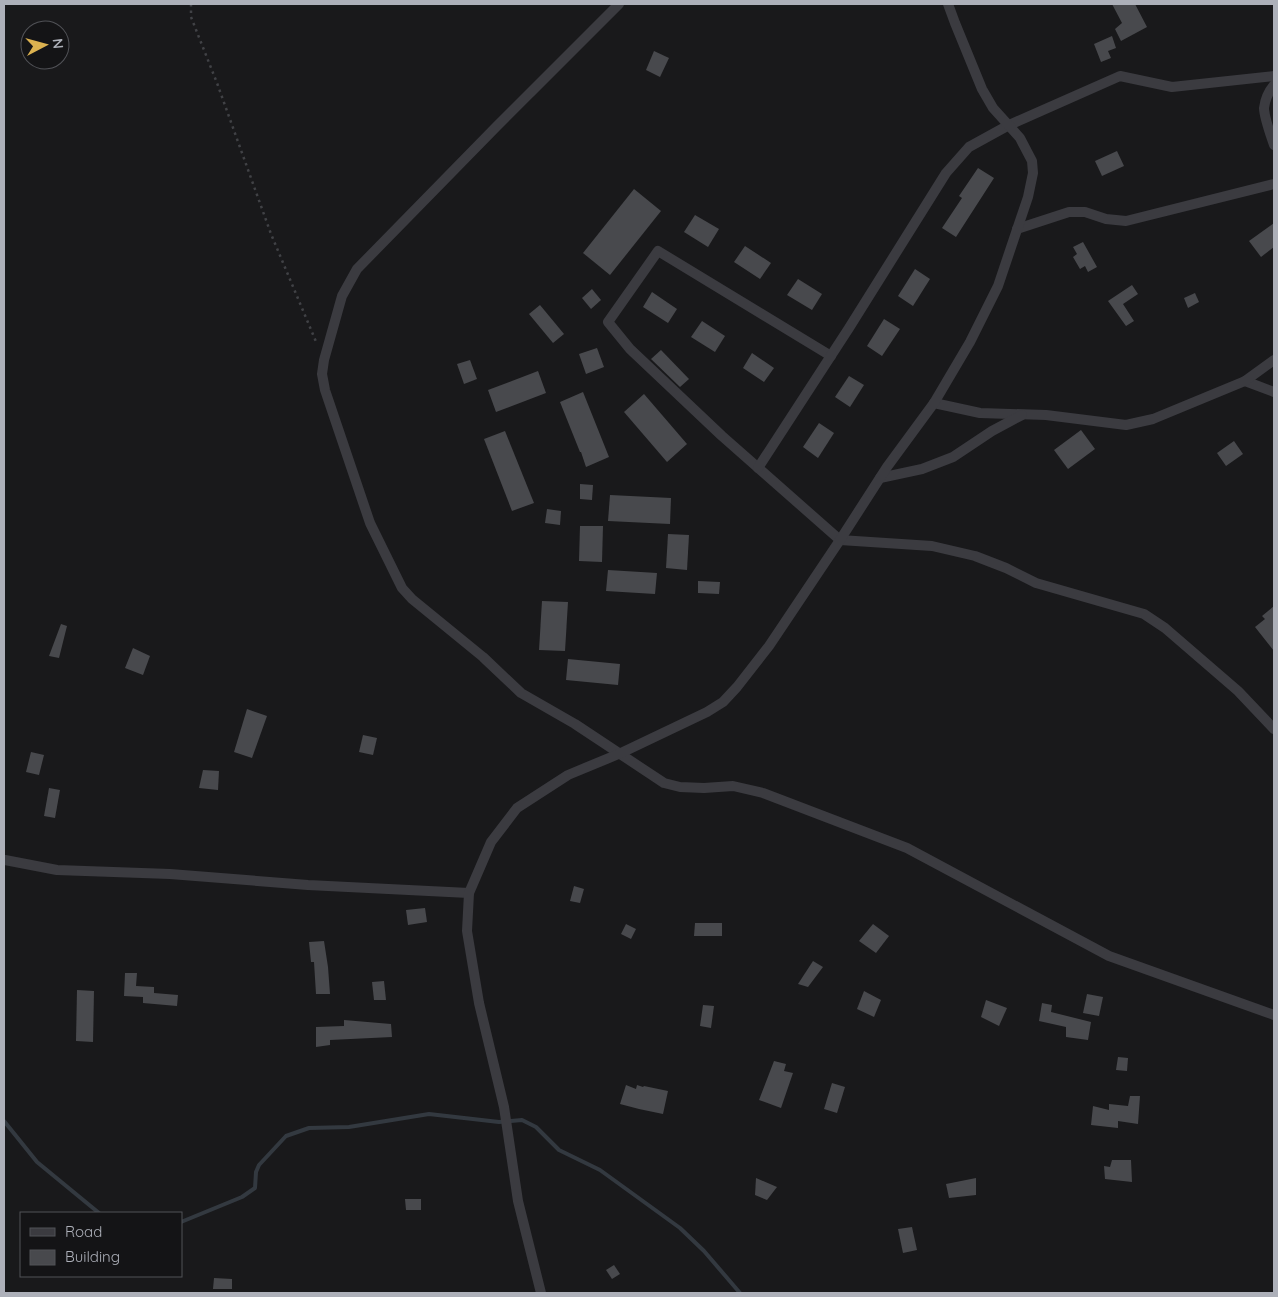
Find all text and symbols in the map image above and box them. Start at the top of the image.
north arrow [20,20,70,70]
text: N [48,38,67,50]
legend [20,1212,182,1277]
text: Road [65,1222,102,1241]
text: Building [65,1247,120,1266]

